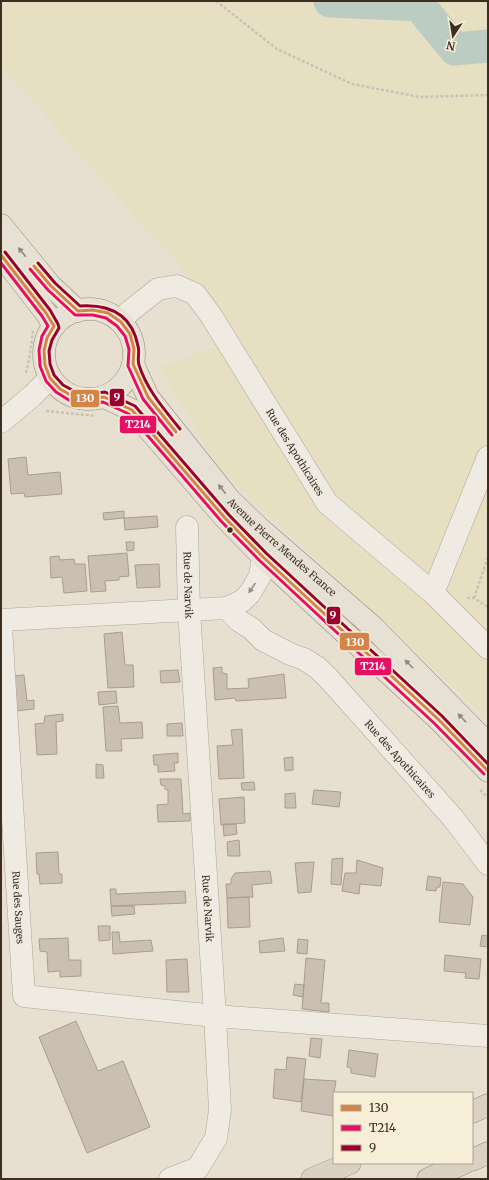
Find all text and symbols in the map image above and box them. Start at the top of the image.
north arrow [433,16,473,56]
text: N [445,38,457,54]
one-way arrow [18,247,27,257]
line badge: 9 [109,388,125,407]
line badge: 130 [70,389,100,408]
text: 9 [114,390,121,404]
text: 130 [76,391,94,405]
street label: Rue des Apothicaires [263,406,327,498]
line badge: T214 [119,415,157,434]
text: T214 [125,417,151,431]
one-way arrow [217,484,226,495]
street label: Avenue Pierre Mendes France [224,495,339,599]
unlabelled marker [225,525,235,535]
street label: Rue de Narvik [181,551,196,620]
one-way arrow [249,582,256,594]
line badge: 9 [326,606,341,625]
text: 9 [330,608,337,622]
line badge: 130 [339,632,370,651]
text: 130 [346,635,364,649]
line badge: T214 [354,657,392,676]
text: T214 [360,659,386,673]
one-way arrow [404,659,414,669]
one-way arrow [457,713,467,723]
street label: Rue des Apothicaires [362,717,438,801]
street label: Rue des Sauges [9,871,27,944]
street label: Rue de Narvik [199,874,216,943]
legend [333,1092,473,1164]
text: 130 [369,1100,389,1115]
text: T214 [369,1120,397,1135]
text: 9 [369,1140,376,1155]

